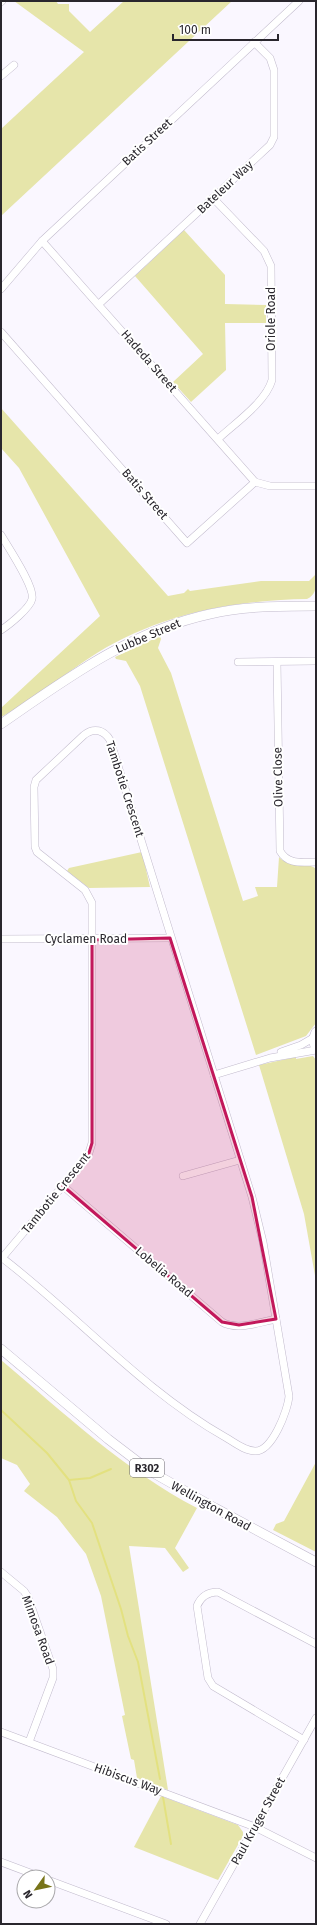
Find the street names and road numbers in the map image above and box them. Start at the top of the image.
street label: Batis Street [119,115,175,169]
street label: Bateleur Way [194,158,256,216]
street label: Oriole Road [264,287,278,351]
street label: Hadeda Street [118,327,180,395]
street label: Batis Street [119,466,171,523]
street label: Lubbe Street [113,616,183,656]
street label: Tambotie Crescent [103,739,147,840]
street label: Olive Close [270,747,286,807]
street label: Cyclamen Road [45,932,127,946]
street label: Tambotie Crescent [19,1149,93,1236]
street label: Lobelia Road [132,1244,196,1300]
road number: R302 [130,1459,164,1477]
street label: Wellington Road [169,1478,253,1534]
street label: Mimosa Road [19,1593,57,1667]
street label: Hibiscus Way [92,1760,164,1798]
street label: Paul Kruger Street [228,1774,288,1867]

